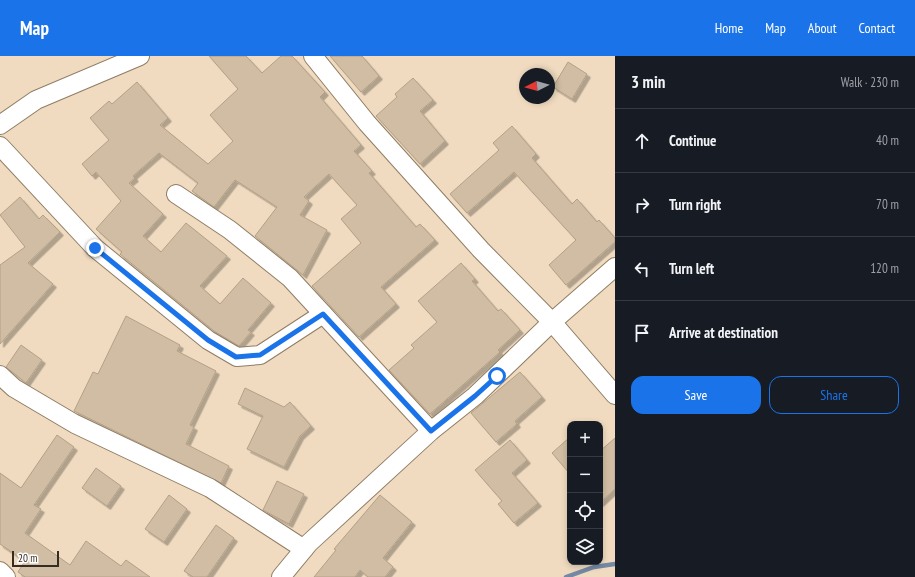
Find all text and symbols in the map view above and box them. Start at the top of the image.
text: Map [20,16,49,40]
text: Home [715,19,743,37]
text: Map [765,19,786,37]
text: About [808,19,837,37]
text: Contact [859,19,895,37]
north arrow [519,68,555,104]
text: 3 min [631,71,665,93]
text: Walk · 230 m [841,74,899,91]
icon: ahead [631,130,653,152]
text: Continue [669,131,716,150]
text: 40 m [876,132,899,149]
icon: right [631,194,653,216]
text: Turn right [669,195,721,214]
text: 70 m [876,196,899,213]
route end [86,239,104,257]
icon: left [631,258,653,280]
text: Turn left [669,259,714,278]
text: 120 m [870,260,899,277]
icon: arrive [631,322,653,344]
text: Arrive at destination [669,323,778,342]
route start [488,367,506,385]
button: Save [631,376,761,414]
button: Share [769,376,899,414]
map controls [567,421,603,565]
button: + [567,421,603,457]
button: − [567,457,603,493]
button: locate [567,493,603,529]
button: layers [567,529,603,565]
scale bar [12,549,59,568]
text: 20 m [18,551,37,565]

